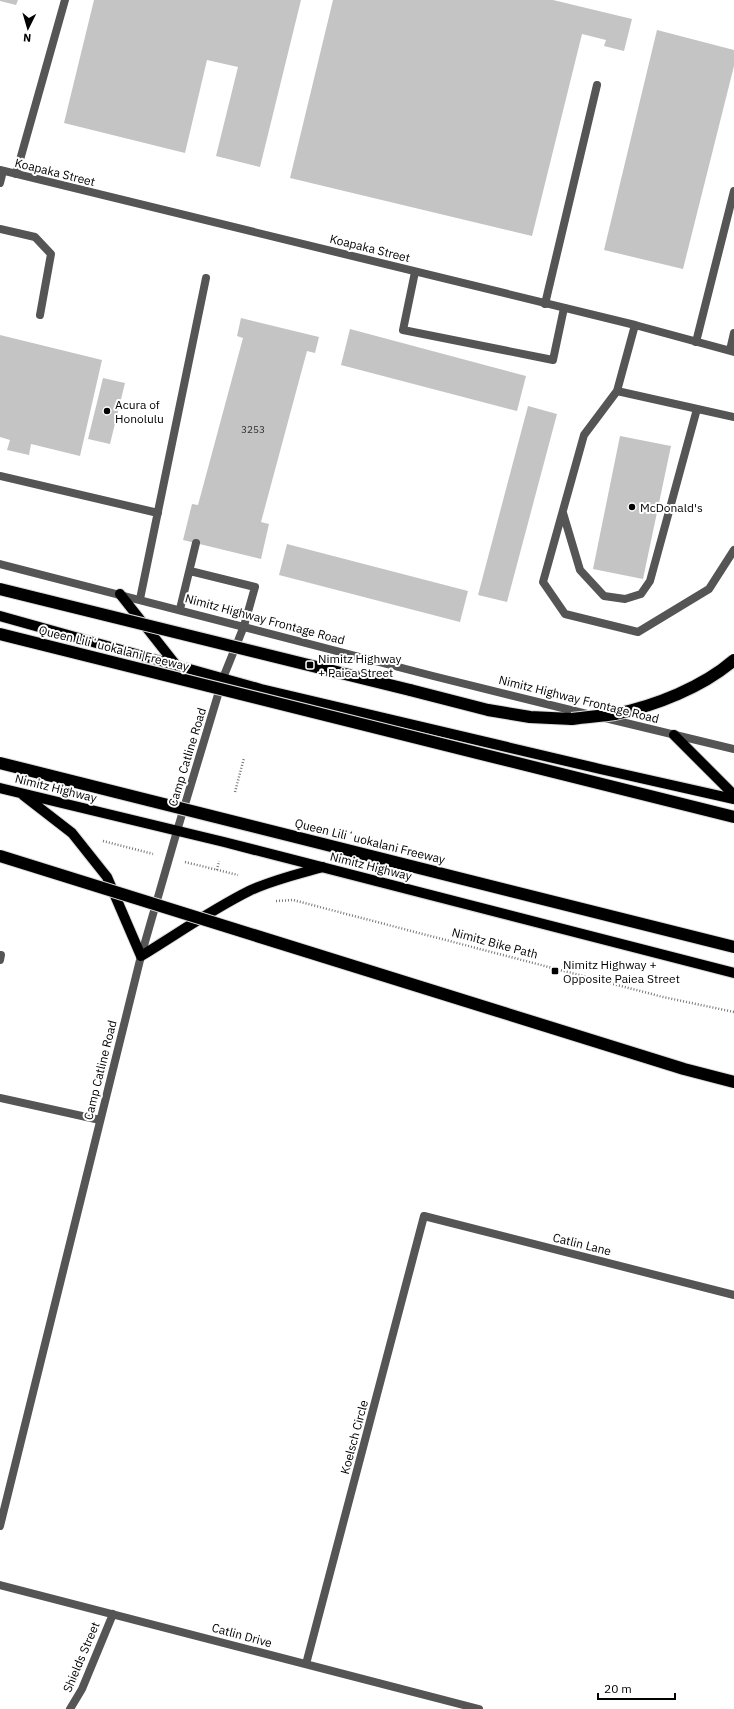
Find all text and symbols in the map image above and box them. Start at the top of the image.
north arrow [8,8,48,48]
text: N [23,31,32,45]
street label: Koapaka Street [13,155,97,189]
street label: Koapaka Street [328,231,412,265]
place label: Acura of Honolulu [115,397,164,426]
marker: Acura of Honolulu [102,406,112,416]
house number: 3253 [241,423,265,436]
place label: McDonald's [640,500,703,515]
marker: McDonald's [627,502,637,512]
street label: Nimitz Highway Frontage Road [184,590,346,648]
street label: Queen Liliʻuokalani Freeway [37,622,191,674]
place label: Nimitz Highway + Paiea Street [318,651,402,680]
marker: Nimitz Highway + Paiea Street [305,660,315,670]
street label: Nimitz Highway Frontage Road [497,672,661,726]
street label: Camp Catline Road [165,706,209,808]
street label: Nimitz Highway [14,771,98,805]
street label: Queen Liliʻuokalani Freeway [293,815,447,867]
street label: Nimitz Highway [329,849,413,883]
street label: Nimitz Bike Path [450,924,540,962]
place label: Nimitz Highway + Opposite Paiea Street [563,957,680,986]
marker: Nimitz Highway + Opposite Paiea Street [550,966,560,976]
street label: Camp Catline Road [80,1019,120,1121]
street label: Catlin Lane [551,1229,613,1259]
street label: Koelsch Circle [337,1398,371,1476]
street label: Shields Street [59,1619,103,1695]
street label: Catlin Drive [210,1620,274,1650]
scale bar [598,1675,675,1701]
text: 20 m [604,1681,632,1696]

